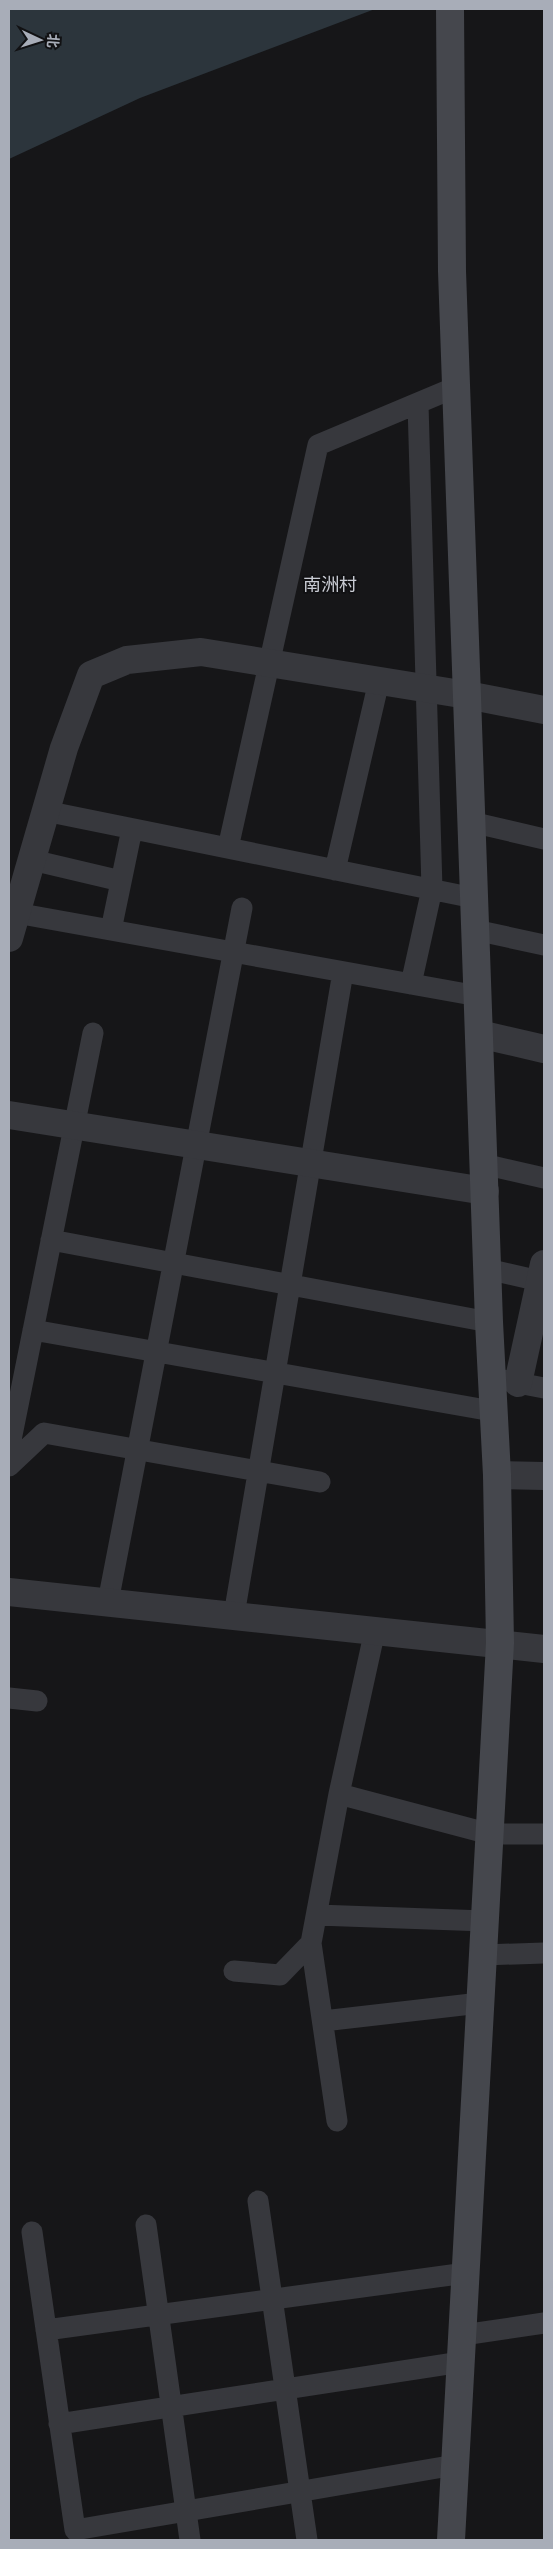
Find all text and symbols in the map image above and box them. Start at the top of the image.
north arrow [15,15,65,65]
text: 北 [44,33,62,49]
district label: 南洲村 [303,574,357,595]

